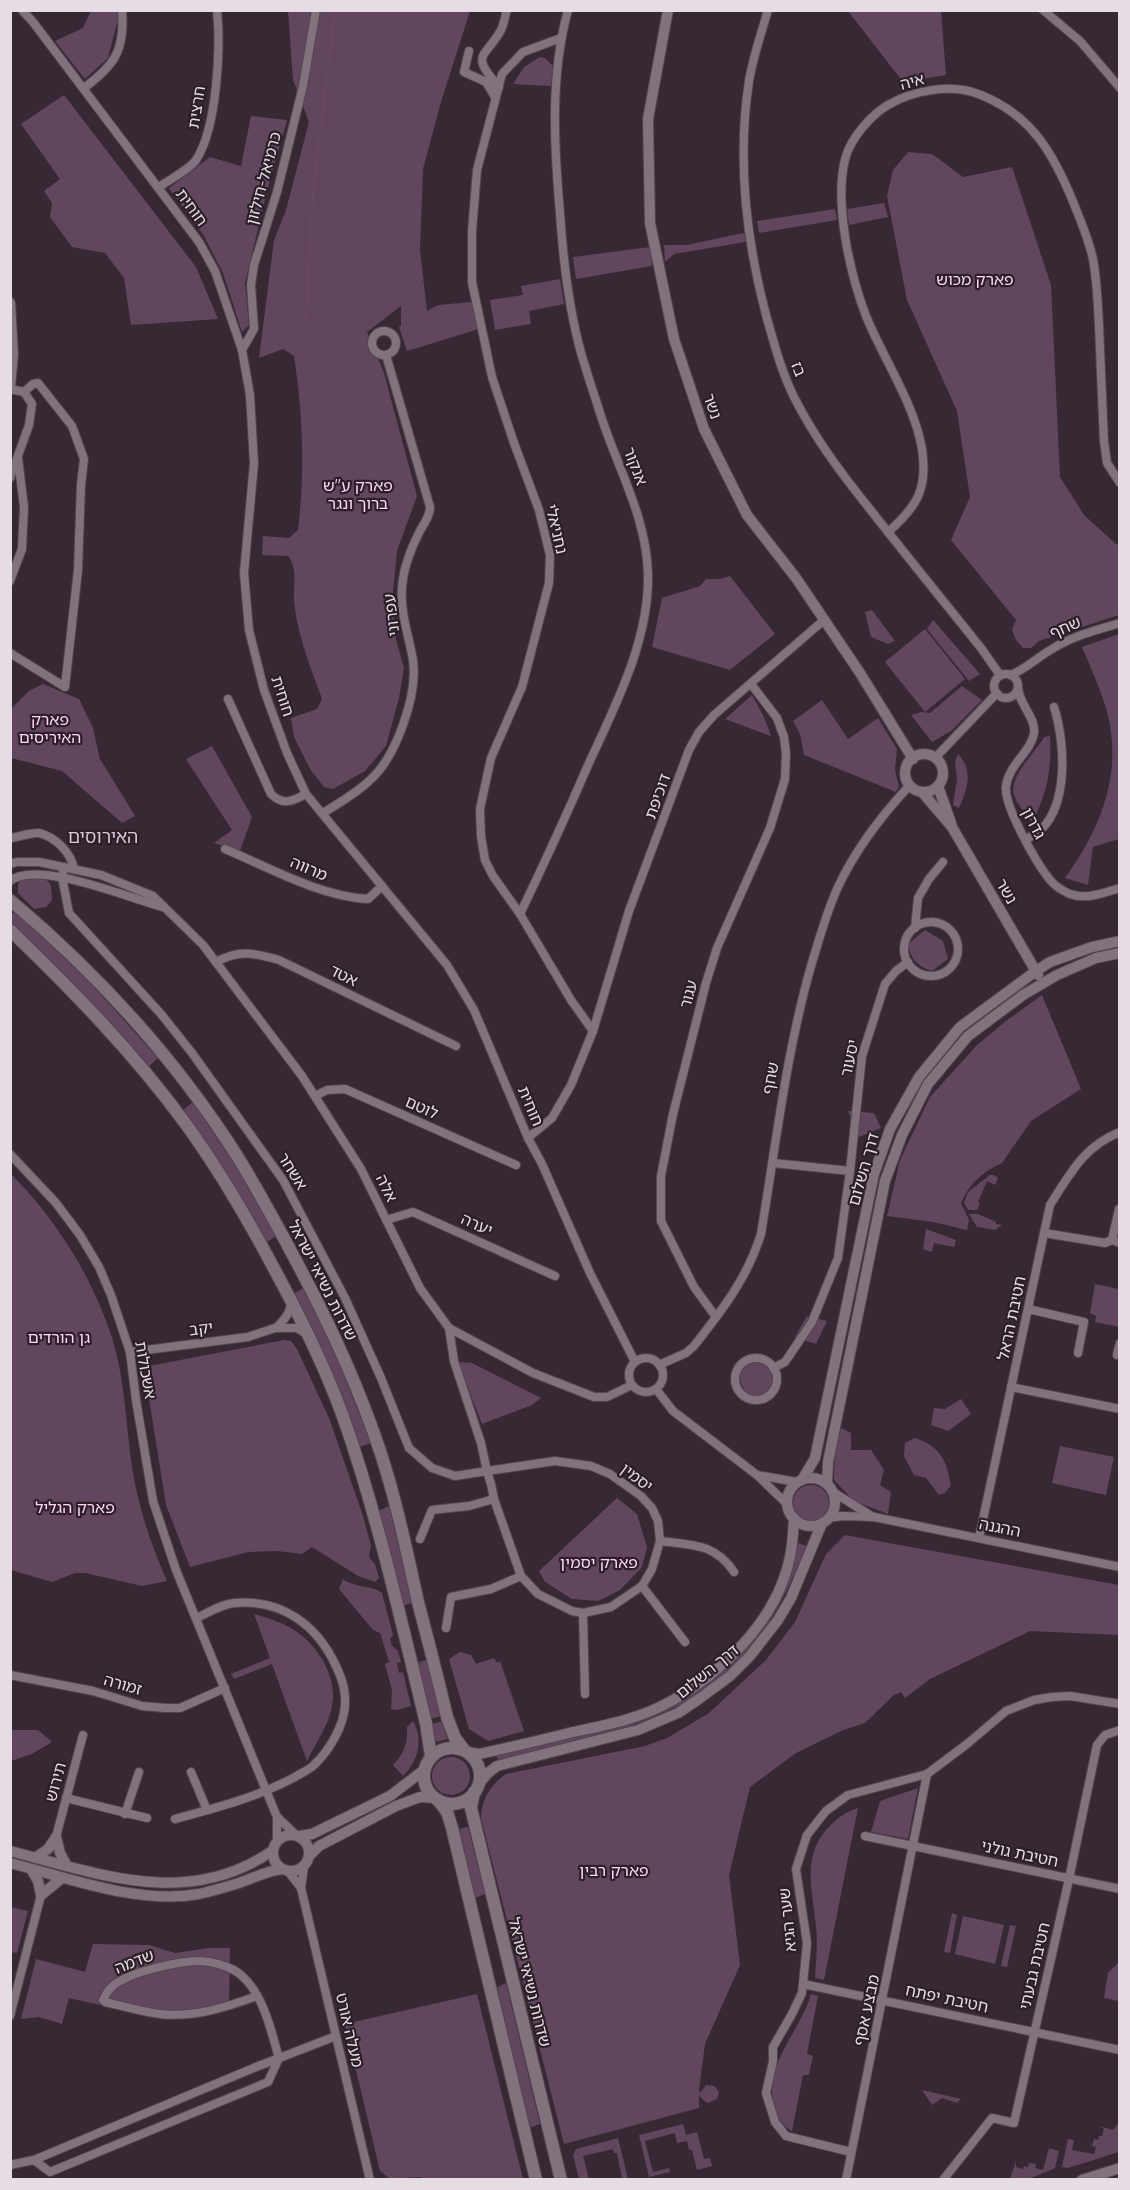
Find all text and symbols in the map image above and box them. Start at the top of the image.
street label: איה [898,68,926,94]
street label: חרצית [183,84,209,130]
street label: כרמיאל-חילזון [241,129,285,227]
street label: חוחית [172,184,212,230]
park label: פארק מכוש [936,269,1014,289]
street label: בז [787,359,811,379]
street label: נשר [699,390,727,422]
street label: אנקור [620,444,652,488]
park label: פארק ע"ש ברוך ונגר [323,475,393,513]
street label: נחניאלי [542,502,572,556]
street label: עפרוני [378,593,404,637]
street label: שחף [1046,611,1084,643]
street label: חוחית [267,673,299,719]
park label: פארק האיריסים [19,709,81,747]
street label: דוכיפת [640,770,674,821]
street label: גדרון [1018,804,1050,842]
district label: האירוסים [68,825,138,848]
street label: מרווה [287,851,331,885]
street label: נשר [992,875,1022,907]
street label: אטד [327,960,361,990]
street label: עגור [675,978,701,1010]
street label: יסעור [835,1038,863,1078]
street label: שחף [757,1060,783,1096]
street label: חוחית [514,1083,548,1129]
street label: לוטם [402,1091,442,1123]
street label: דרך השלום [843,1130,883,1208]
street label: אשחר [274,1149,312,1193]
street label: אלה [372,1171,402,1205]
street label: יערה [458,1208,496,1240]
street label: שדרות נשיאי ישראל [284,1216,362,1344]
street label: חטיבת הראל [992,1274,1030,1362]
street label: יקב [188,1317,214,1339]
park label: גן הורדים [28,1327,90,1347]
street label: אשכולות [131,1340,161,1400]
street label: יסמין [617,1458,657,1496]
park label: פארק הגליל [35,1497,115,1517]
street label: ההגנה [977,1513,1023,1541]
park label: פארק יסמין [560,1552,638,1572]
street label: דרך השלום [672,1639,743,1702]
street label: זמורה [102,1669,144,1699]
street label: תירוש [40,1760,70,1804]
street label: חטיבת גולני [979,1835,1061,1871]
park label: פארק רבין [579,1860,649,1880]
street label: שער הגיא [774,1887,800,1953]
street label: שדרות נשיאי ישראל [504,1915,556,2049]
street label: חטיבת גבעתי [1014,1920,1054,2012]
street label: שדמה [111,1944,157,1978]
street label: מבצע אסף [849,1973,883,2047]
street label: חטיבת יפתח [904,1979,990,2017]
street label: מעלה אורט [332,1991,368,2069]

